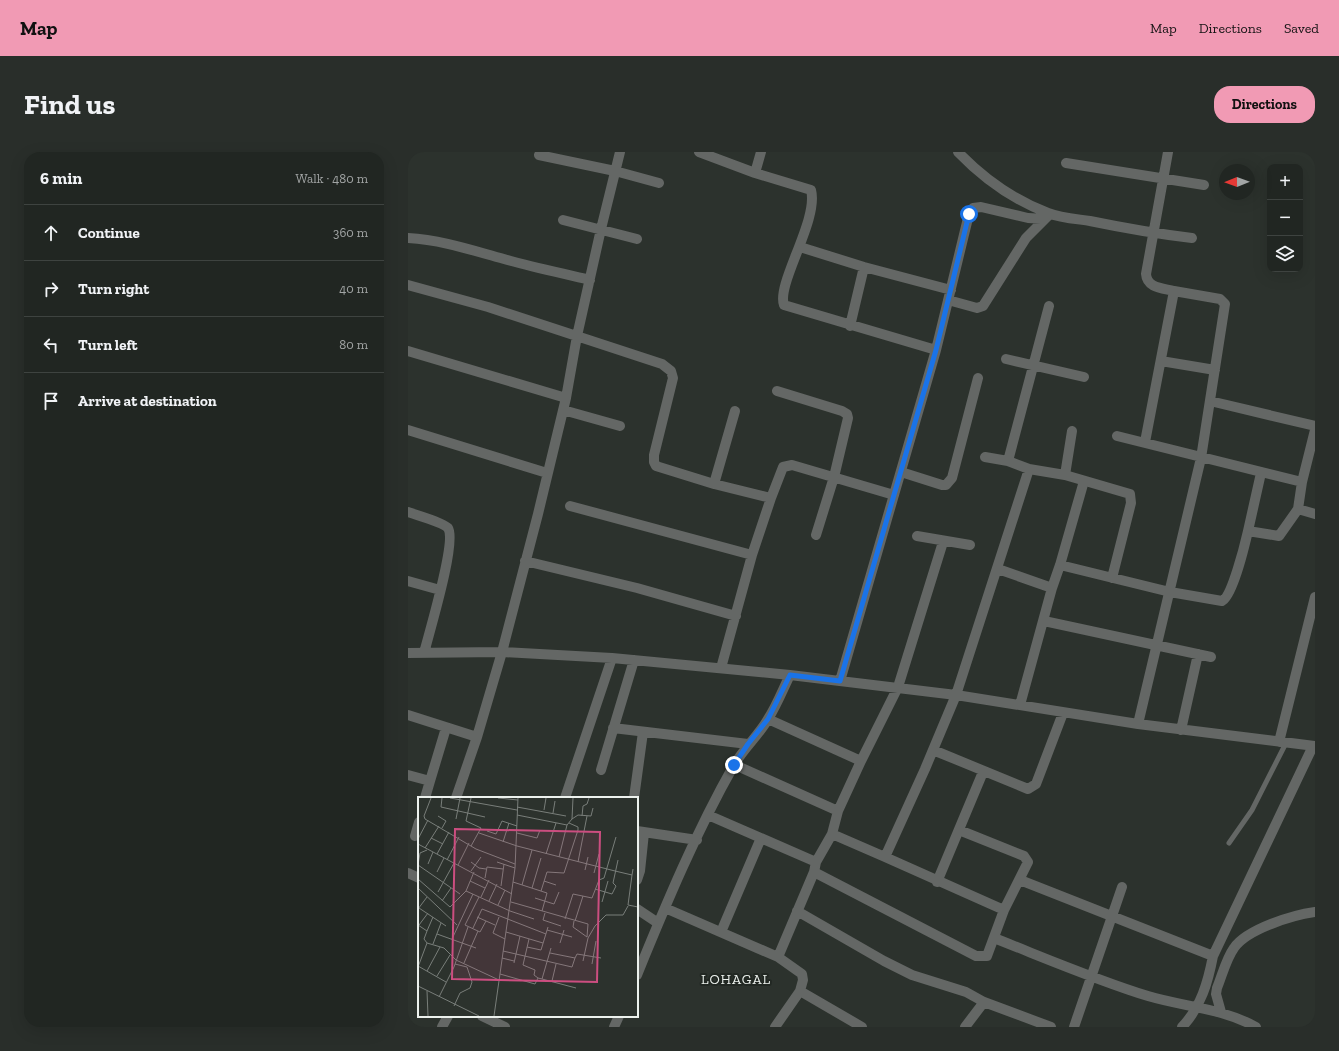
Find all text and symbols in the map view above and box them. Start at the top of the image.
text: Map [20,17,57,40]
text: Map [1150,20,1177,37]
text: Directions [1199,20,1262,37]
text: Saved [1284,20,1319,37]
button: Directions [1214,86,1315,123]
text: Find us [24,88,115,121]
north arrow [1219,164,1255,200]
map controls [1267,164,1303,272]
button: + [1267,164,1303,200]
text: 6 min [40,168,82,188]
text: Walk · 480 m [296,171,368,186]
button: − [1267,200,1303,236]
route start [960,205,978,223]
icon: ahead [40,222,62,244]
text: Continue [78,224,140,242]
text: 360 m [333,225,368,240]
button: layers [1267,236,1303,272]
icon: right [40,278,62,300]
text: Turn right [78,280,149,298]
text: 40 m [339,281,368,296]
icon: left [40,334,62,356]
text: Turn left [78,336,138,354]
text: 80 m [339,337,368,352]
icon: arrive [40,390,62,412]
text: Arrive at destination [78,392,217,410]
route end [725,756,743,774]
inset map [418,797,638,1017]
district label: LOHAGAL [701,971,771,988]

